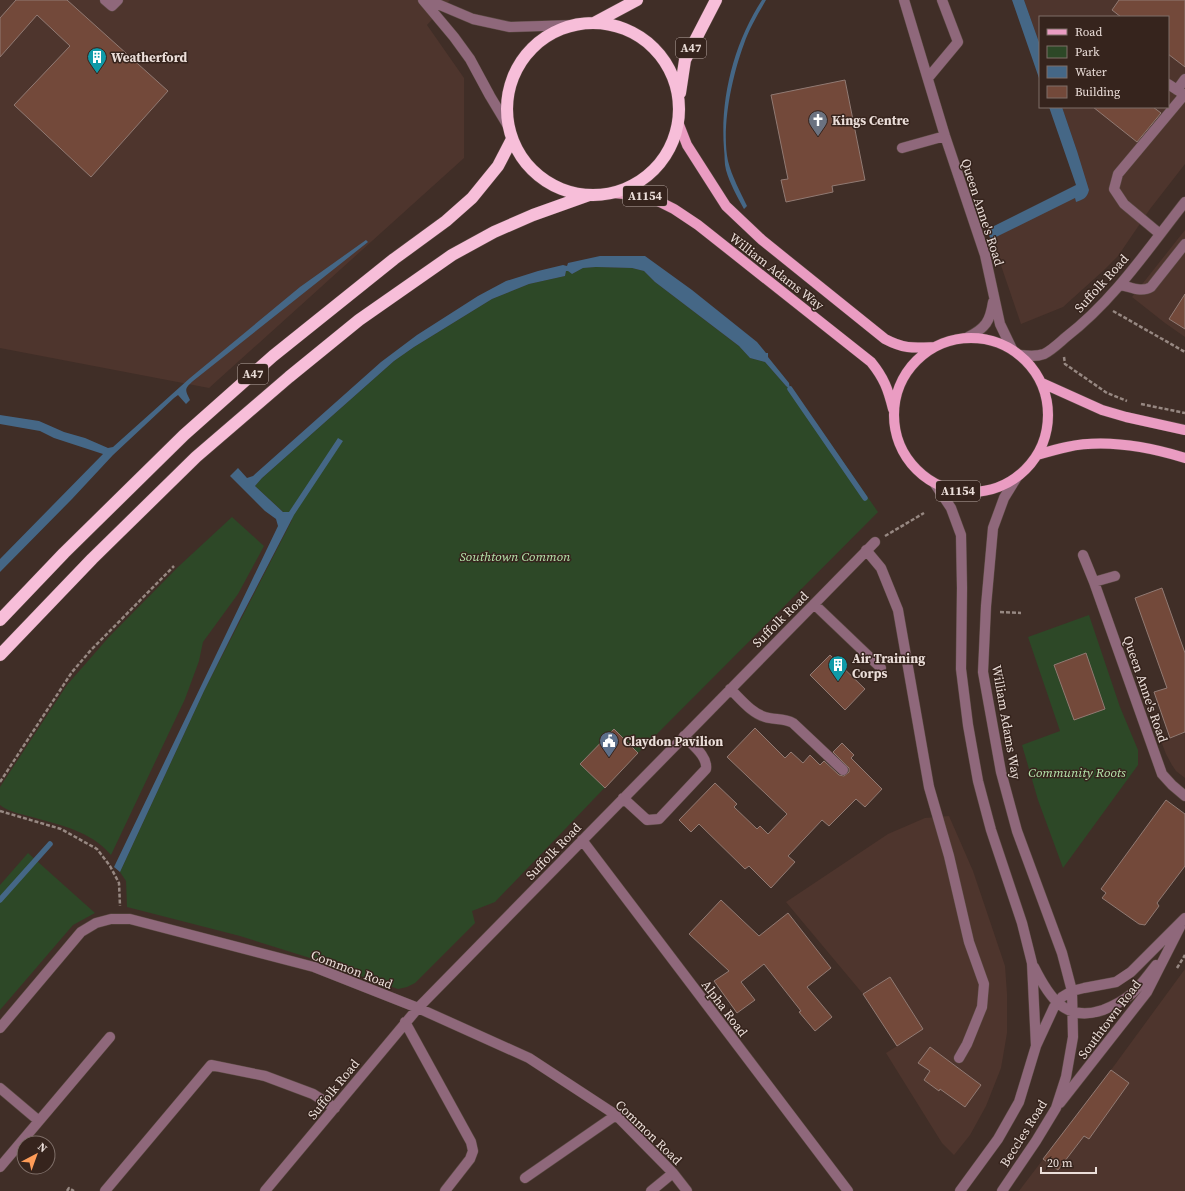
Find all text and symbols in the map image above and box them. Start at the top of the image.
legend [1039,16,1169,108]
text: Road [1075,24,1102,40]
road number: A47 [676,38,706,58]
text: Park [1075,44,1100,60]
building icon: Weatherford [86,46,108,74]
place label: Weatherford [111,49,188,66]
text: Water [1075,64,1107,80]
text: Building [1075,84,1120,100]
church icon: Kings Centre [807,109,829,137]
place label: Kings Centre [832,112,909,129]
street label: Queen Anne's Road [957,156,1008,268]
road number: A1154 [623,186,667,206]
street label: William Adams Way [726,229,828,314]
street label: Suffolk Road [1071,250,1133,316]
road number: A47 [238,364,268,384]
road number: A1154 [936,481,980,501]
park label: Southtown Common [460,548,571,565]
street label: Suffolk Road [749,587,813,651]
street label: Queen Anne's Road [1119,634,1172,745]
place label: Air Training Corps [852,650,925,682]
building icon: Air Training Corps [827,654,849,682]
street label: William Adams Way [988,664,1025,781]
public building icon: Claydon Pavilion [598,730,620,758]
place label: Claydon Pavilion [623,733,723,750]
park label: Community Roots [1028,764,1126,781]
street label: Suffolk Road [522,819,585,883]
street label: Common Road [308,946,396,993]
street label: Southtown Road [1074,976,1145,1062]
street label: Alpha Road [698,977,752,1041]
street label: Suffolk Road [304,1055,363,1123]
street label: Common Road [612,1096,686,1169]
street label: Beccles Road [996,1096,1051,1170]
north arrow [16,1135,56,1175]
text: N [34,1140,50,1156]
scale bar [1041,1149,1096,1175]
text: 20 m [1047,1155,1073,1171]

